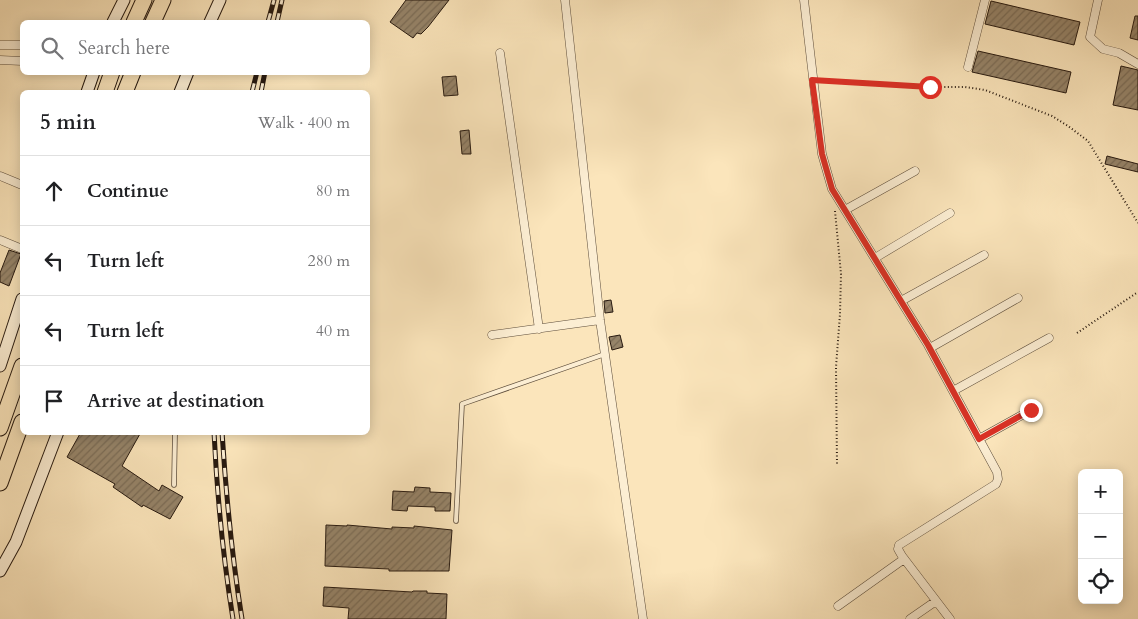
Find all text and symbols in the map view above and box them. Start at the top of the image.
search box [20,20,370,75]
icon: search [38,34,66,62]
text: Search here [78,35,170,61]
route start [919,76,942,99]
text: 5 min [40,108,96,137]
text: Walk · 400 m [258,112,350,134]
icon: ahead [40,177,68,205]
text: Continue [87,178,169,204]
text: 80 m [316,180,350,202]
icon: left [40,247,68,275]
text: Turn left [87,248,164,274]
text: 280 m [308,250,350,272]
icon: left [40,317,68,345]
text: Turn left [87,318,164,344]
text: 40 m [316,320,350,342]
icon: arrive [40,387,68,415]
text: Arrive at destination [87,388,264,414]
route end [1020,399,1043,422]
map controls [1078,469,1123,604]
button: + [1078,469,1123,514]
button: − [1078,514,1123,559]
button: locate [1078,559,1123,604]

